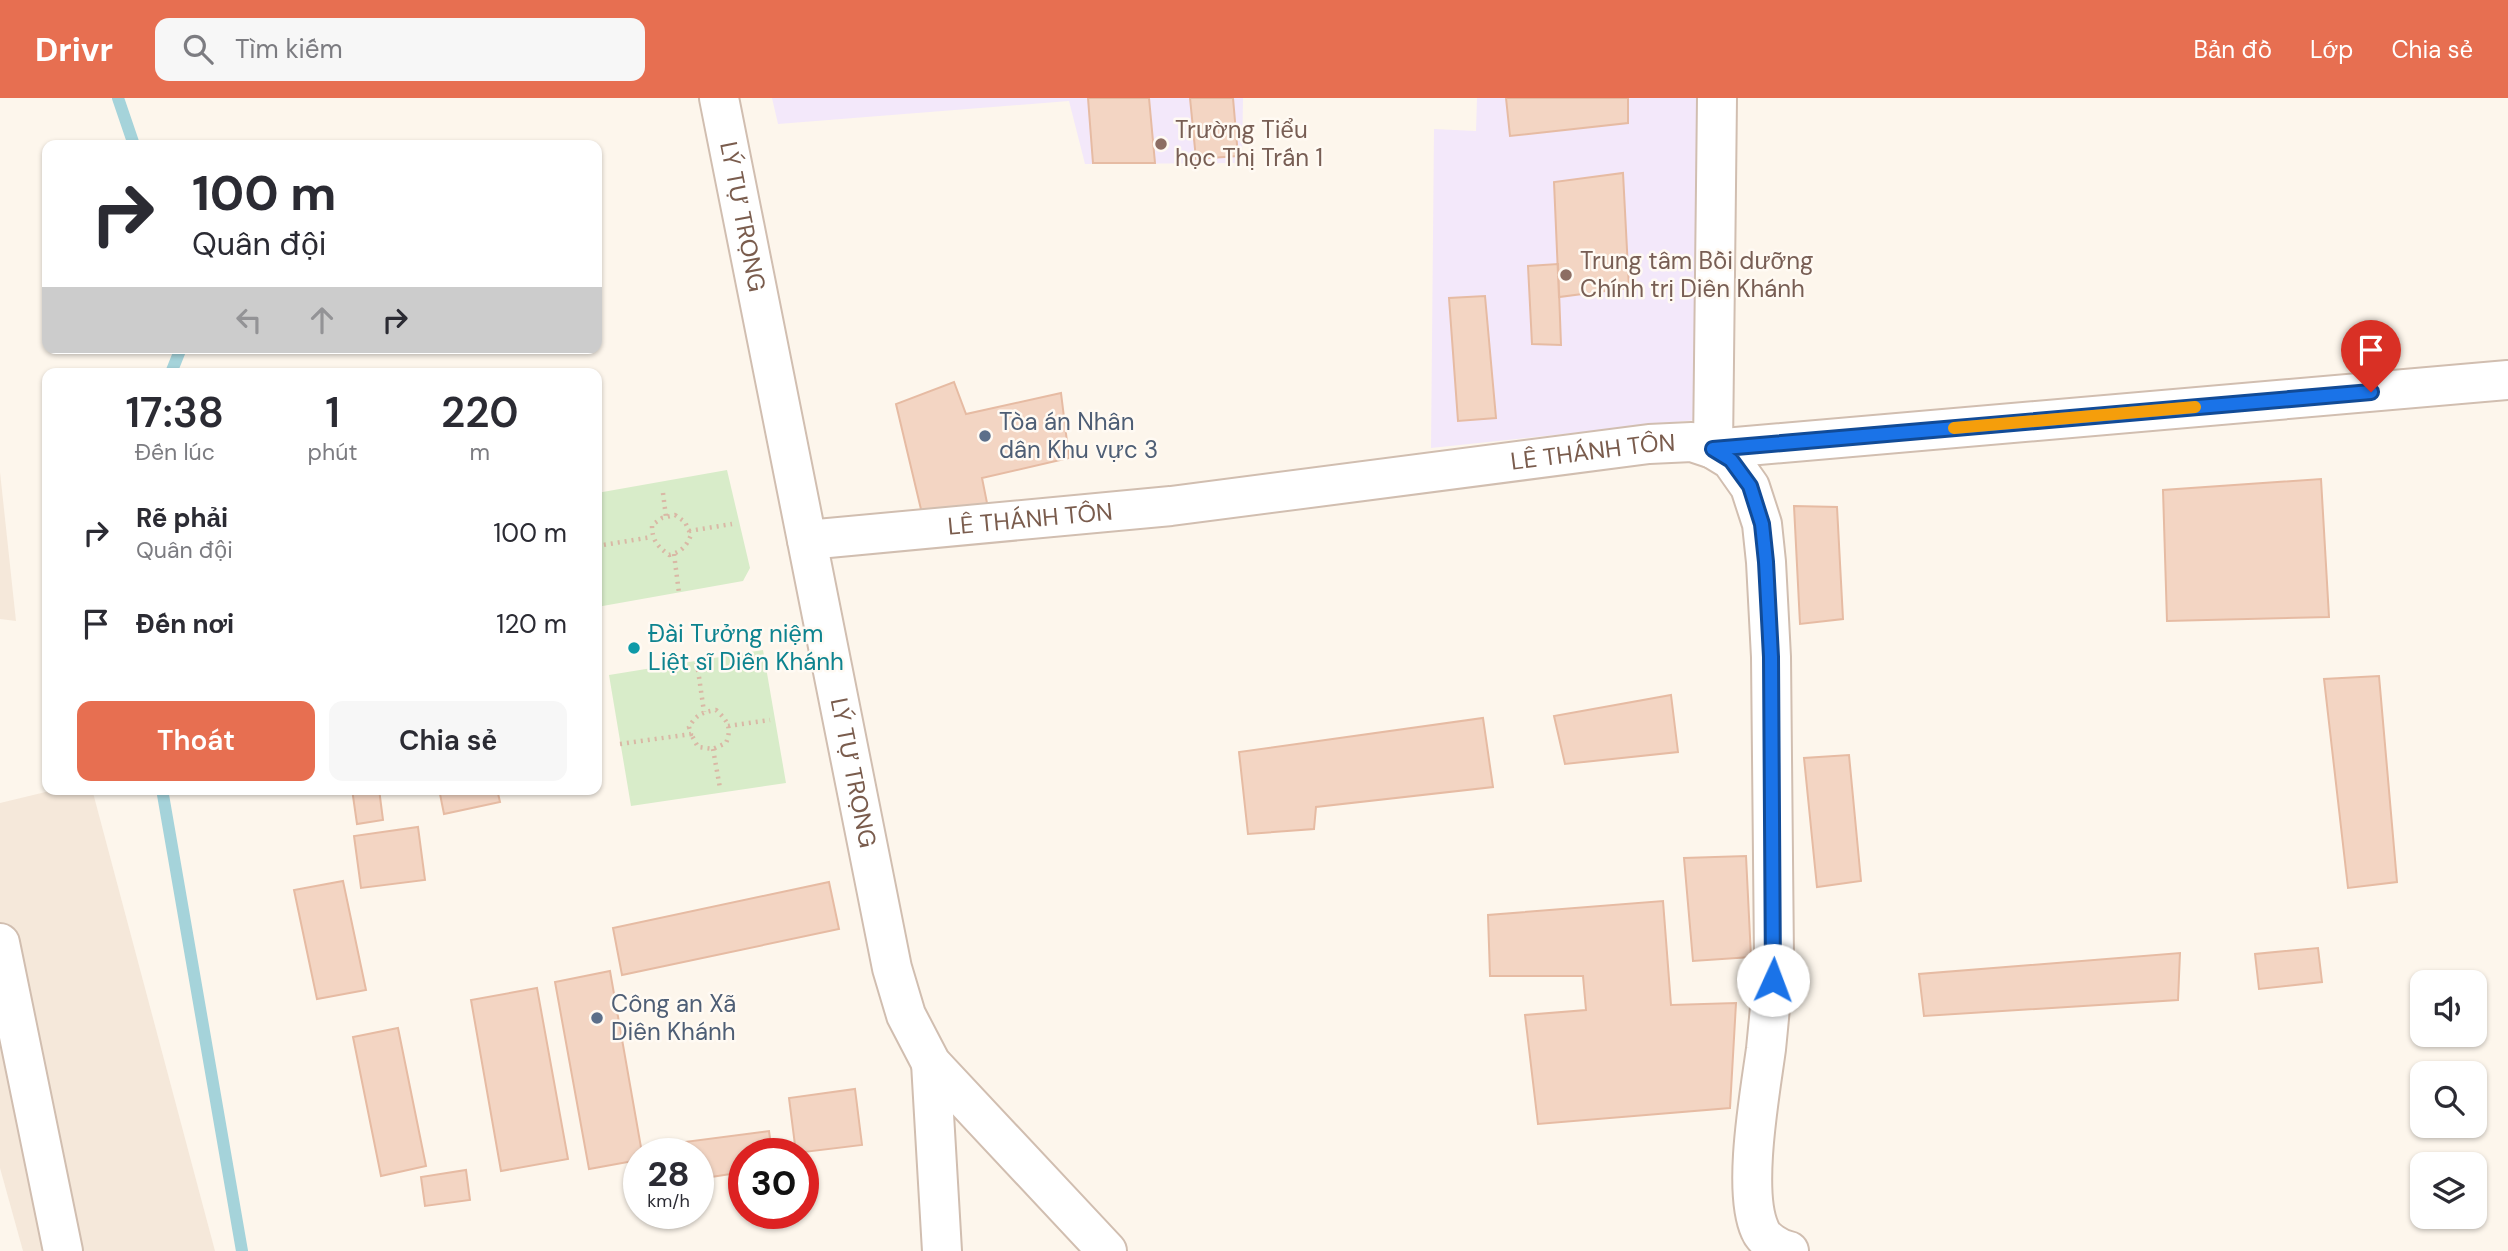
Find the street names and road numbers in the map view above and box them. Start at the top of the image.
street label: LÝ TỰ TRỌNG [713,139,773,294]
street label: LÊ THÁNH TÔN [1509,427,1676,477]
street label: LÊ THÁNH TÔN [946,496,1114,542]
street label: LÝ TỰ TRỌNG [824,695,884,850]

